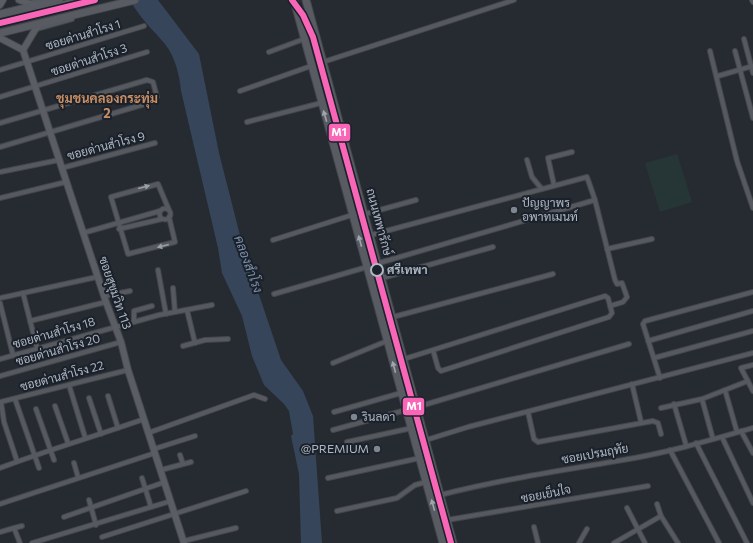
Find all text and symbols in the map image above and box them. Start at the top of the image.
street label: ซอยด่านสำโรง 1 [43,16,122,52]
street label: ซอยด่านสำโรง 3 [49,40,129,78]
district label: ชุมชนคลองกระทุ่ม 2 [56,90,158,121]
one-way arrow [322,110,328,122]
line badge: M1 [328,123,351,142]
text: M1 [331,125,347,138]
street label: ซอยด่านสำโรง 9 [65,128,146,162]
one-way arrow [138,184,150,190]
street label: ถนนเทพารักษ์ [364,187,396,258]
place label: ปัญญาพร อพาทเมนท์ [522,195,578,223]
marker: ปัญญาพร อพาทเมนท์ [509,205,519,215]
water label: คลองสำโรง [231,233,267,295]
one-way arrow [356,235,362,248]
one-way arrow [157,244,169,250]
street label: ซอยสุขุมวิท 113 [94,254,135,332]
place label: ศรีเทพา [387,262,428,276]
marker: ศรีเทพา [370,263,384,277]
street label: ซอยด่านสำโรง 18 [11,314,97,351]
street label: ซอยด่านสำโรง 20 [14,330,102,368]
street label: ซอยด่านสำโรง 22 [18,357,105,393]
one-way arrow [391,360,397,372]
line badge: M1 [402,397,425,416]
text: M1 [406,399,422,412]
place label: รินลดา [361,409,395,423]
marker: รินลดา [349,412,359,422]
street label: ซอยเปรมฤทัย [560,440,630,467]
place label: @PREMIUM [301,441,369,455]
marker: @PREMIUM [372,444,382,454]
street label: ซอยเย็นใจ [519,480,572,505]
one-way arrow [430,499,436,511]

